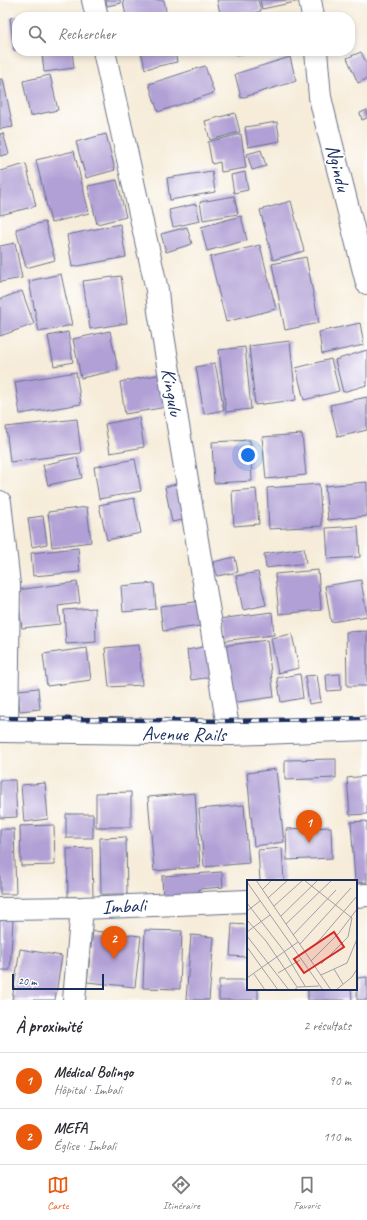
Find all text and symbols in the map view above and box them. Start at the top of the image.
search box [12,12,355,56]
icon: search [26,23,48,45]
text: Rechercher [58,25,116,44]
street label: Ngindu [320,142,356,196]
street label: Kingulu [156,366,189,419]
your location [238,445,258,465]
street label: Avenue Rails [142,721,228,747]
pin: 1 [296,810,322,843]
inset map [247,880,357,990]
street label: Imbali [101,892,149,920]
pin: 2 [101,926,127,959]
scale bar [12,972,104,991]
text: 20 m [18,974,37,988]
text: À proximité [16,1016,81,1037]
text: 2 résultats [303,1018,351,1034]
text: Médical Bolingo [54,1063,133,1082]
text: 1 [26,1073,32,1089]
text: 90 m [329,1073,351,1089]
text: Hôpital · Imbali [54,1082,122,1098]
text: MEFA [54,1119,87,1138]
text: 2 [26,1129,32,1145]
text: 110 m [323,1129,351,1145]
text: Église · Imbali [54,1138,116,1154]
tab: Carte [47,1174,69,1212]
tab: Itinéraire [163,1174,200,1212]
tab: Favoris [294,1174,320,1212]

